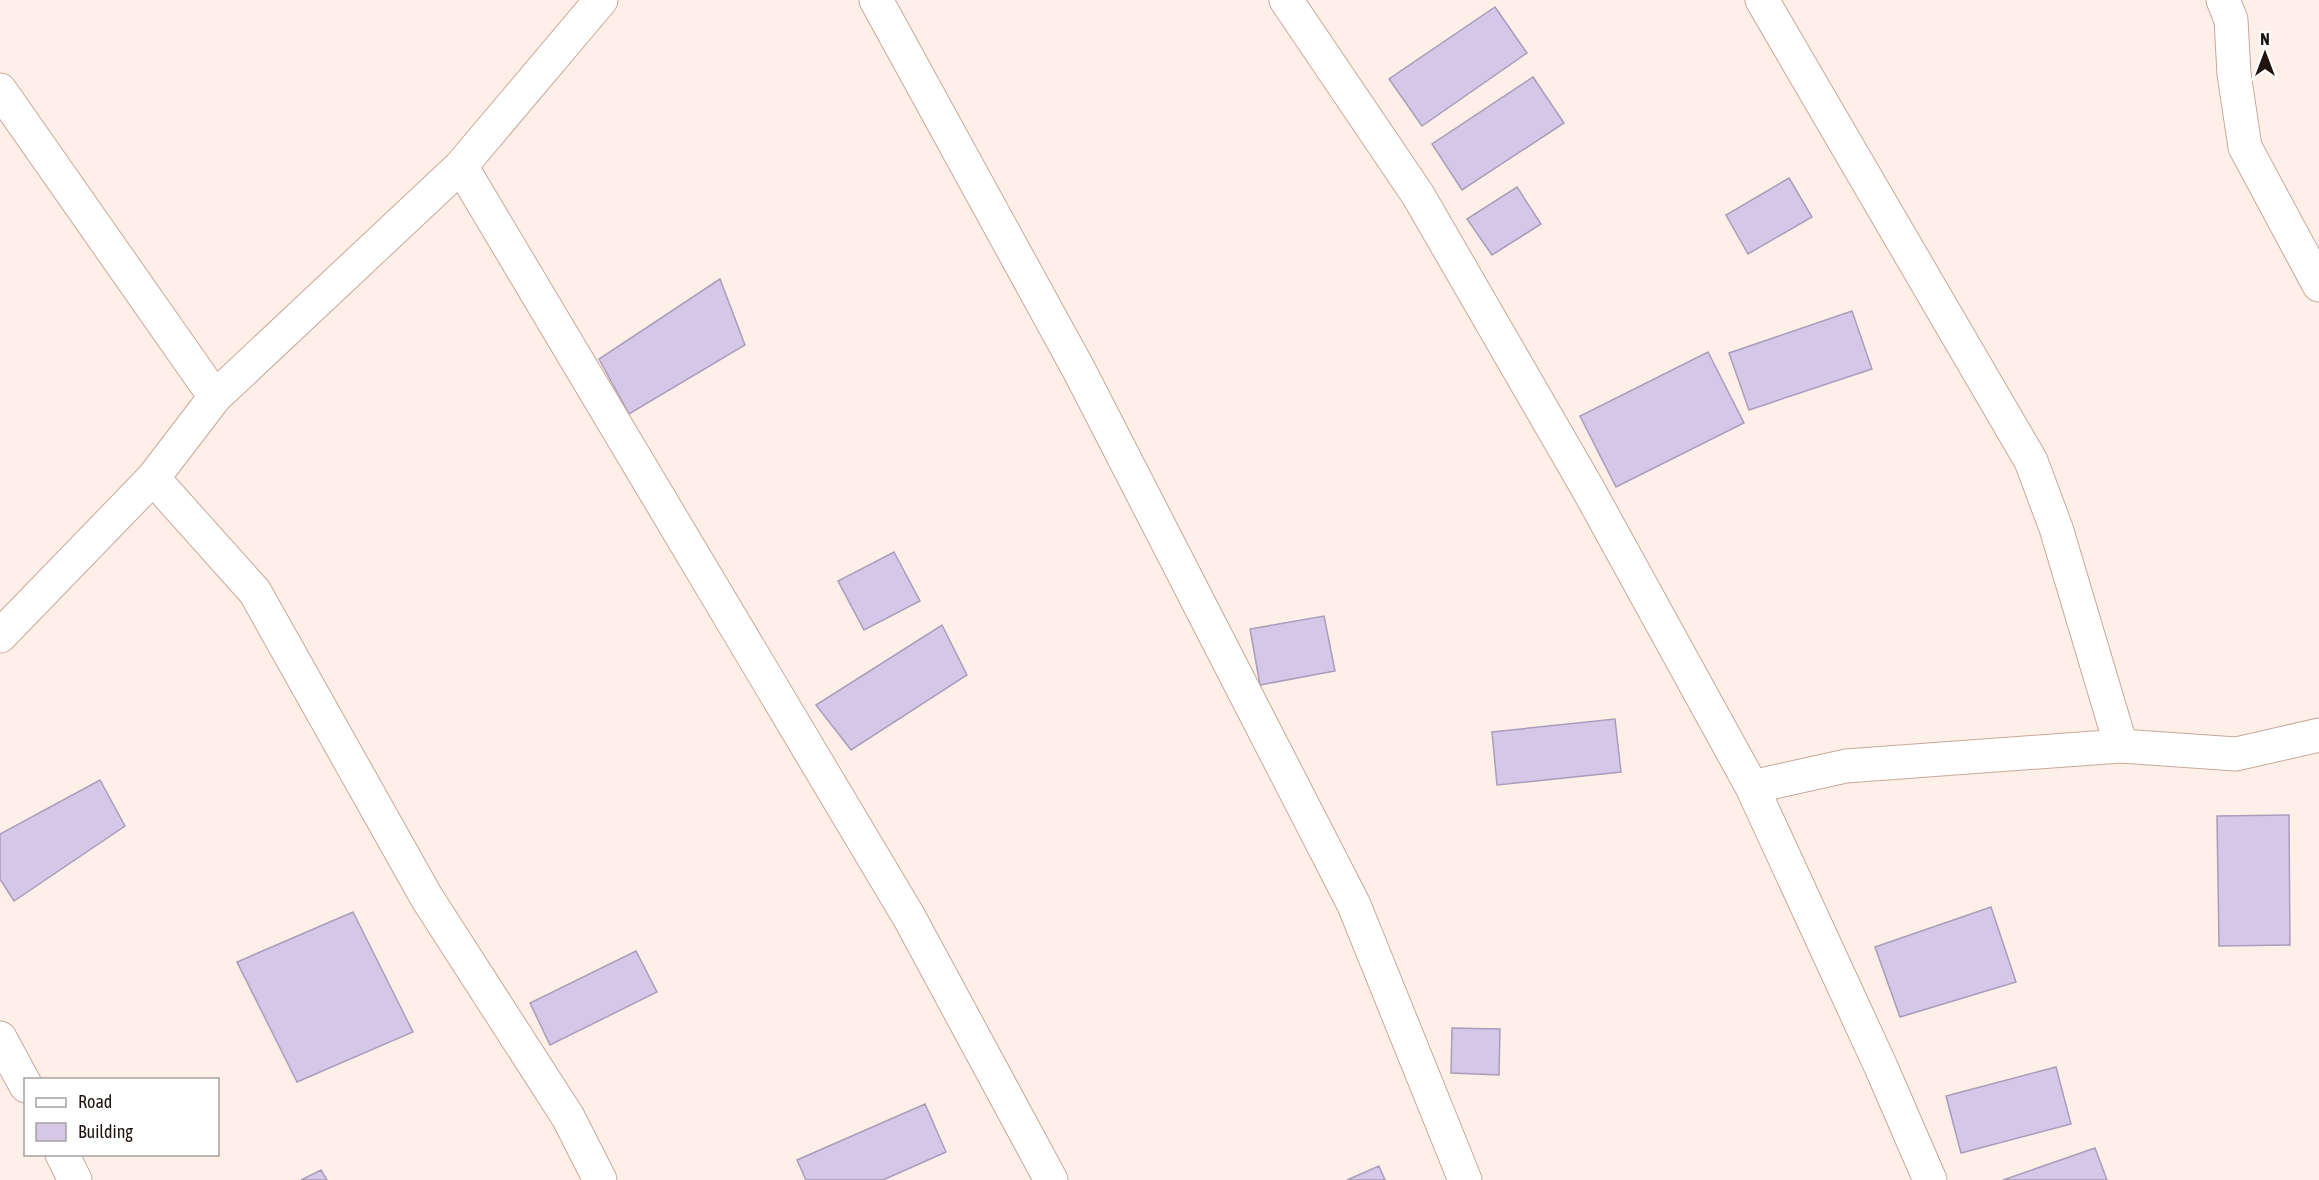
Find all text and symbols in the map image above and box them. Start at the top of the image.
north arrow [2235,24,2295,84]
text: N [2260,30,2270,48]
legend [24,1078,219,1156]
text: Road [78,1091,112,1112]
text: Building [78,1121,133,1142]

